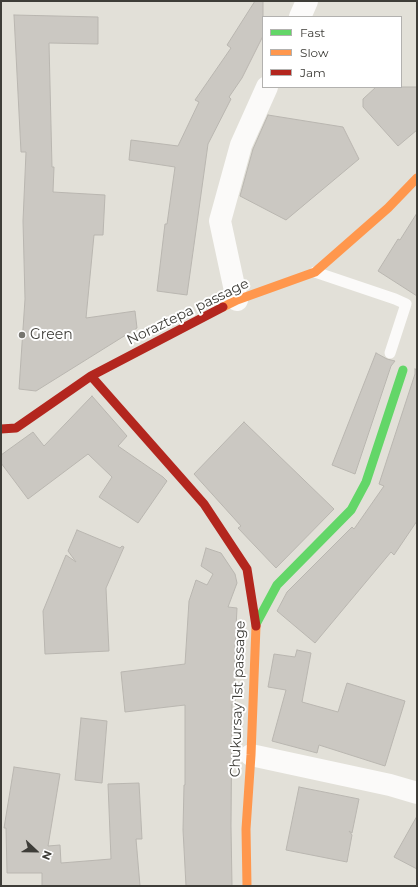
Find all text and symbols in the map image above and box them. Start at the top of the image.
legend [262,16,402,88]
text: Fast [300,25,325,40]
text: Slow [300,45,329,60]
text: Jam [300,65,326,80]
street label: Noraztepa passage [124,275,252,349]
place label: Green [30,327,73,343]
marker: Green [17,330,27,340]
street label: Chukursay 1st passage [227,620,249,778]
north arrow [16,831,56,871]
text: N [39,849,55,862]

